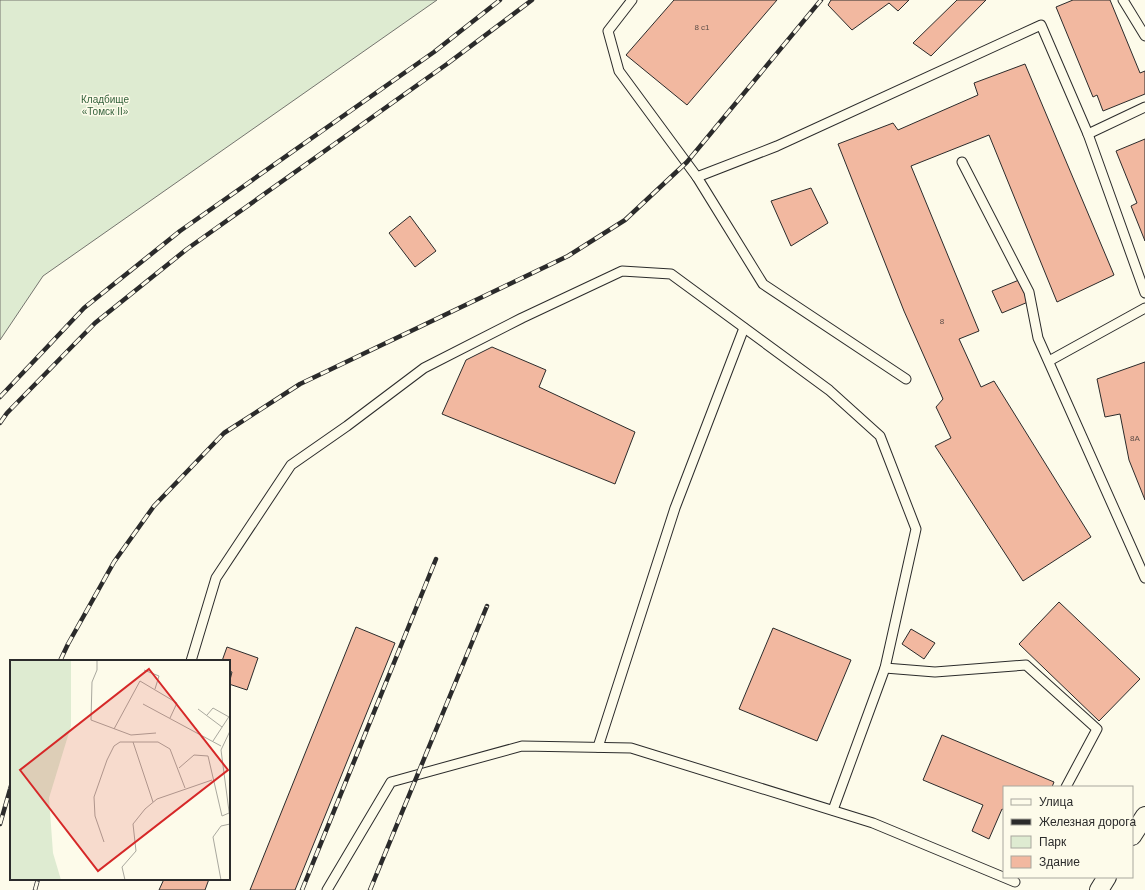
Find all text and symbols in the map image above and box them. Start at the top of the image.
house number: 8 с1 [694,23,710,32]
park label: Кладбище «Томск II» [81,94,129,117]
house number: 8 [940,317,945,326]
house number: 8А [1130,434,1141,443]
inset map [10,660,230,880]
legend [1003,786,1133,878]
text: Улица [1039,795,1073,809]
text: Железная дорога [1039,815,1136,829]
text: Парк [1039,835,1067,849]
text: Здание [1039,855,1080,869]

